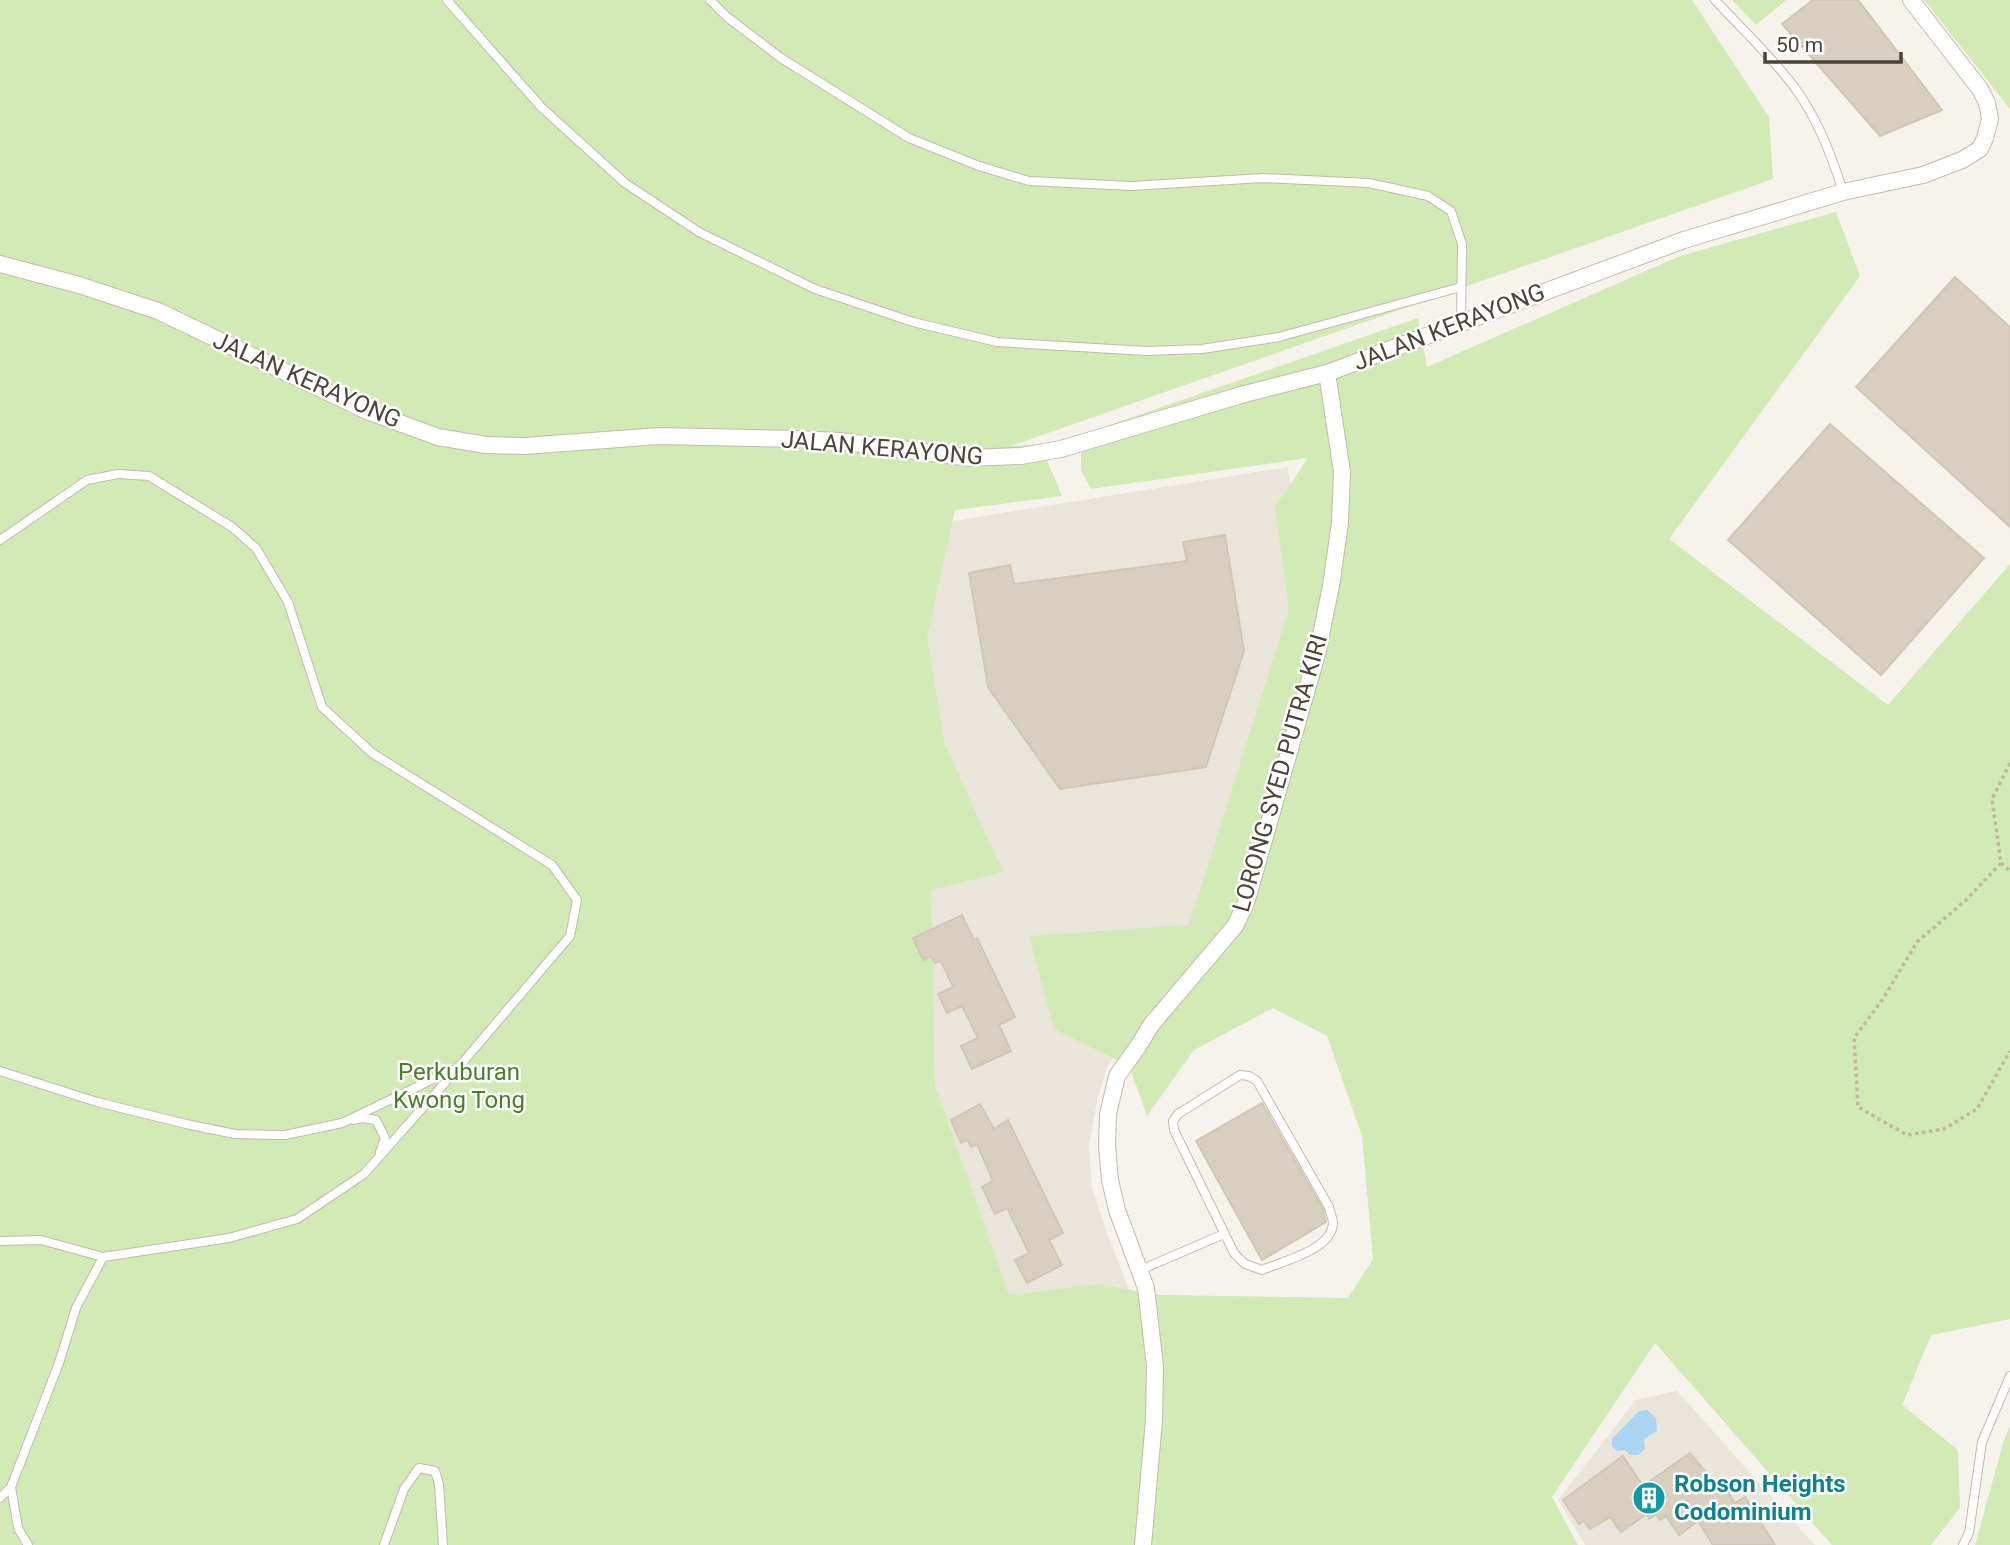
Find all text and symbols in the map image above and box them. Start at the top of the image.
scale bar [1765,21,1902,65]
text: 50 m [1776,33,1823,57]
street label: JALAN KERAYONG [1349,278,1549,376]
street label: JALAN KERAYONG [209,326,405,434]
street label: JALAN KERAYONG [780,425,984,471]
street label: LORONG SYED PUTRA KIRI [1227,631,1333,915]
park label: Perkuburan Kwong Tong [393,1058,525,1114]
place label: Robson Heights Codominium [1674,1470,1846,1526]
building icon: Robson Heights Codominium [1630,1479,1668,1517]

